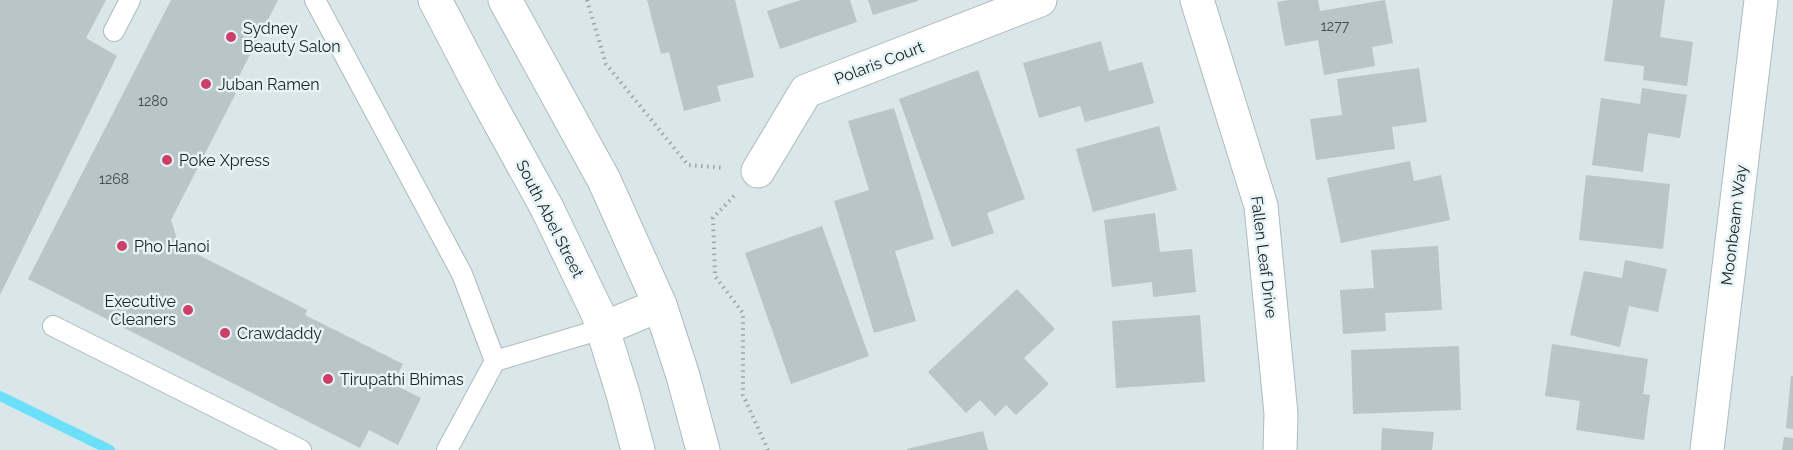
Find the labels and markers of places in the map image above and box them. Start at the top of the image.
place label: Sydney Beauty Salon [243,19,341,56]
marker: Sydney Beauty Salon [224,30,238,44]
place label: Juban Ramen [218,75,320,94]
marker: Juban Ramen [199,77,213,91]
place label: Poke Xpress [179,151,270,170]
marker: Poke Xpress [160,153,174,167]
place label: Pho Hanoi [134,237,210,256]
marker: Pho Hanoi [115,239,129,253]
place label: Executive Cleaners [104,292,176,329]
marker: Executive Cleaners [181,303,195,317]
place label: Crawdaddy [237,324,322,343]
marker: Crawdaddy [218,326,232,340]
place label: Tirupathi Bhimas [340,370,464,389]
marker: Tirupathi Bhimas [321,372,335,386]

